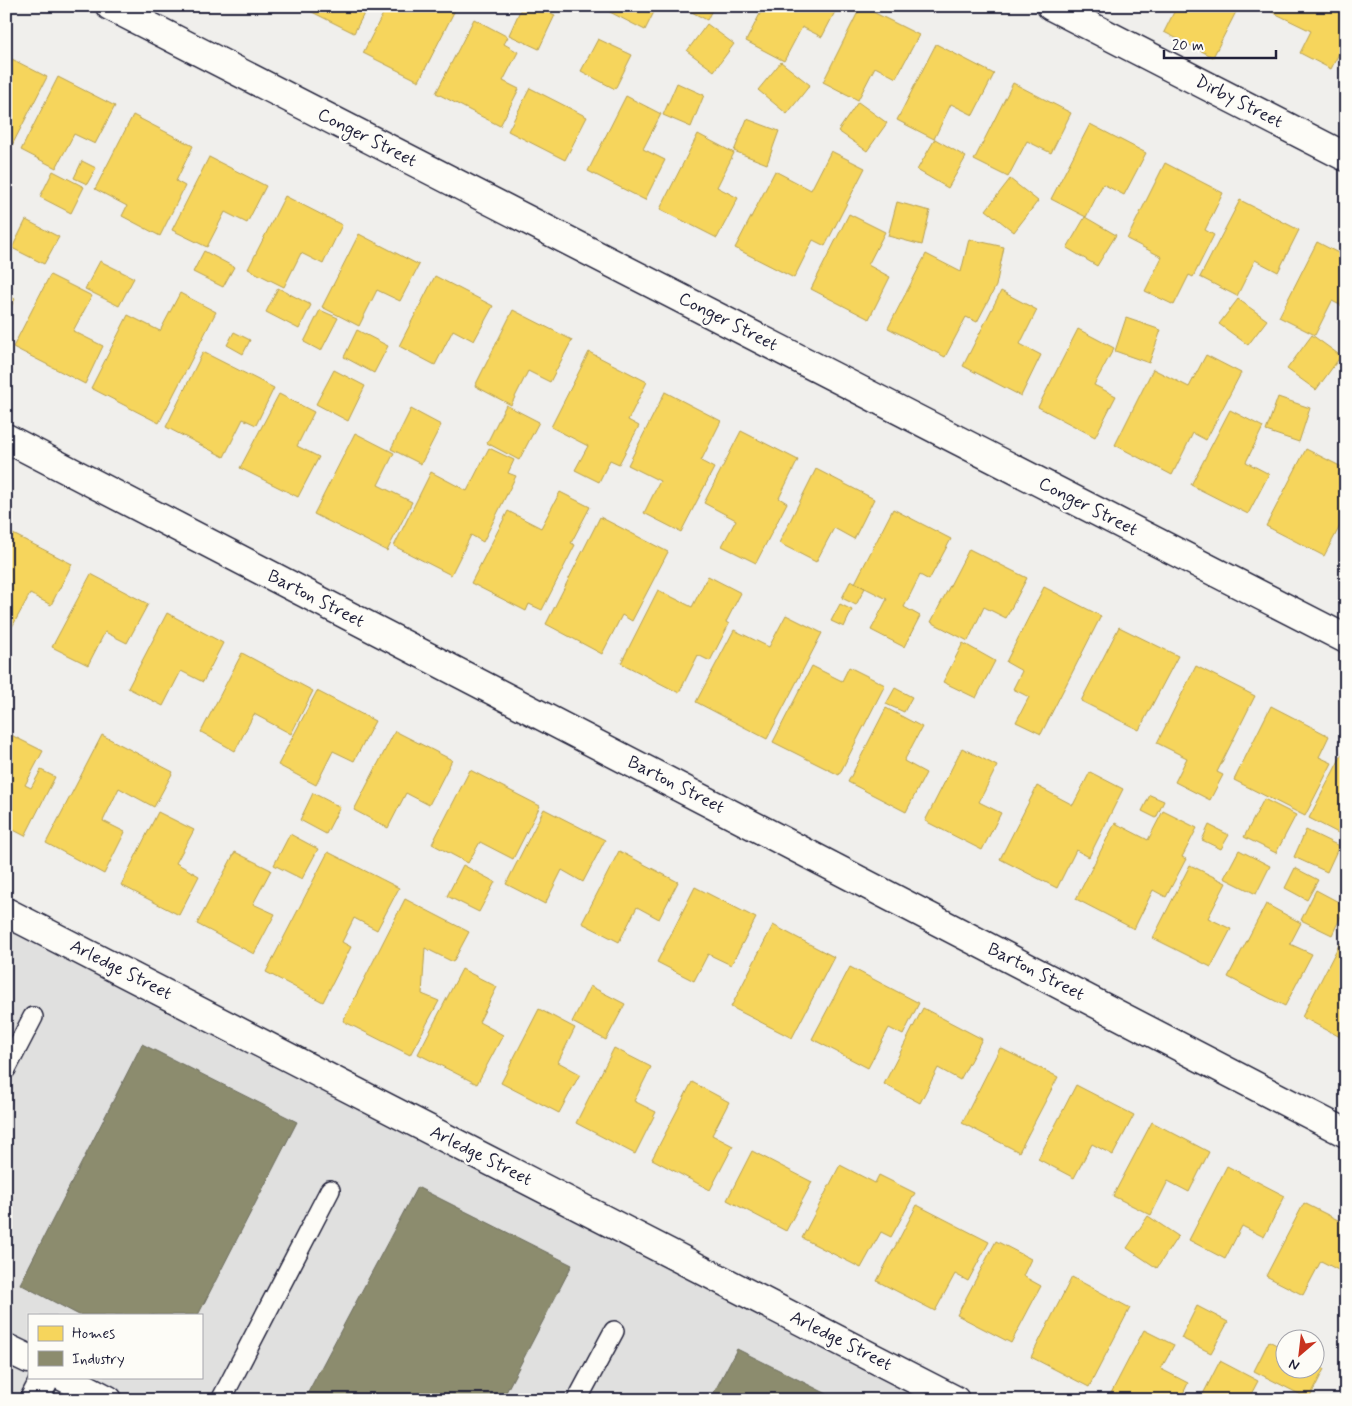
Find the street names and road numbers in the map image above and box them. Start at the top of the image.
street label: Dirby Street [1191,70,1287,134]
street label: Conger Street [313,103,421,174]
street label: Conger Street [674,287,782,358]
street label: Conger Street [1034,472,1142,543]
street label: Barton Street [263,564,369,634]
street label: Barton Street [623,750,729,820]
street label: Arledge Street [66,934,176,1006]
street label: Barton Street [983,937,1089,1007]
street label: Arledge Street [426,1120,536,1192]
street label: Arledge Street [786,1305,896,1377]

